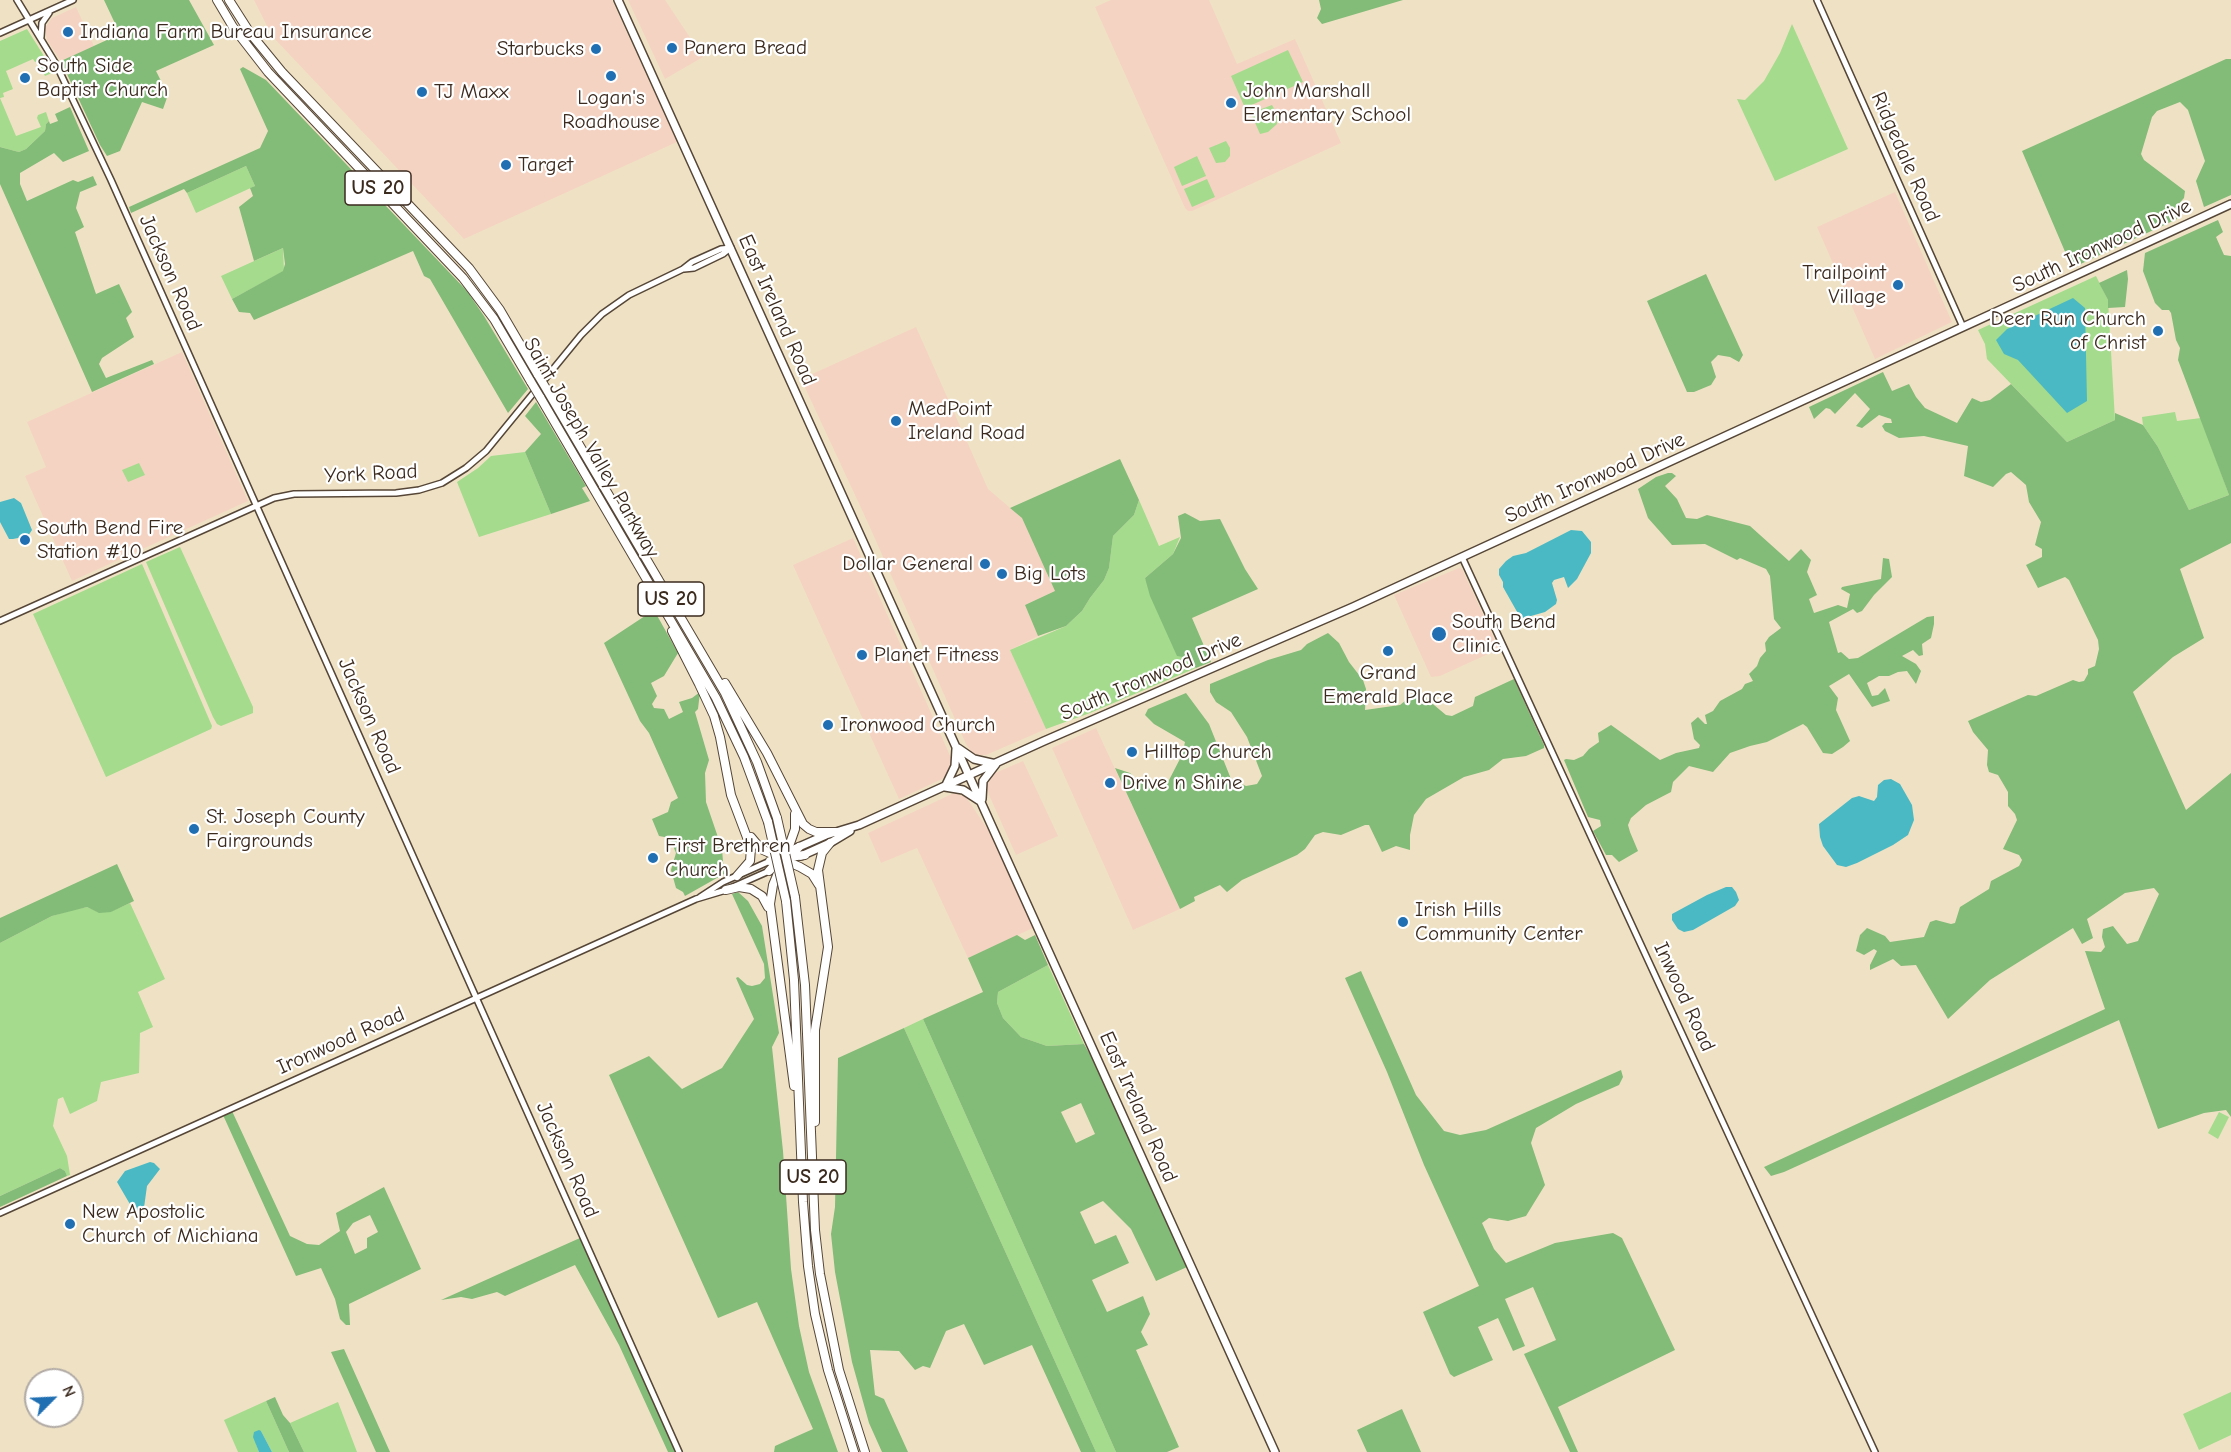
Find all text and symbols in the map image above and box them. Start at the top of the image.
place label: Indiana Farm Bureau Insurance [80,19,372,45]
marker: Indiana Farm Bureau Insurance [61,25,75,39]
place label: Panera Bread [684,35,807,61]
place label: Starbucks [497,36,584,62]
marker: Panera Bread [665,41,679,55]
marker: Starbucks [589,42,603,56]
place label: South Side Baptist Church [37,53,168,103]
marker: Logan's Roadhouse [604,69,618,83]
marker: South Side Baptist Church [18,71,32,85]
place label: John Marshall Elementary School [1243,78,1411,128]
place label: TJ Maxx [434,79,509,105]
marker: TJ Maxx [415,85,429,99]
place label: Logan's Roadhouse [562,85,660,135]
street label: Ridgedale Road [1865,88,1945,226]
marker: John Marshall Elementary School [1224,96,1238,110]
place label: Target [518,152,573,178]
marker: Target [499,158,513,172]
road number: US 20 [345,171,411,205]
street label: South Ironwood Drive [2009,194,2195,298]
street label: Jackson Road [133,211,207,335]
street label: East Ireland Road [732,231,822,389]
place label: Trailpoint Village [1802,260,1886,310]
marker: Trailpoint Village [1891,278,1905,292]
place label: Deer Run Church of Christ [1991,306,2146,356]
marker: Deer Run Church of Christ [2151,324,2165,338]
street label: Saint Joseph Valley Parkway [517,333,665,563]
place label: MedPoint Ireland Road [908,396,1025,446]
marker: MedPoint Ireland Road [889,414,903,428]
street label: South Ironwood Drive [1501,427,1689,529]
street label: York Road [324,459,418,489]
place label: South Bend Fire Station #10 [37,515,183,565]
marker: South Bend Fire Station #10 [18,533,32,547]
place label: Dollar General [842,551,973,577]
marker: Dollar General [978,557,992,571]
place label: Big Lots [1014,561,1086,587]
marker: Big Lots [995,567,1009,581]
road number: US 20 [638,582,704,616]
place label: South Bend Clinic [1452,609,1556,659]
marker: South Bend Clinic [1430,625,1448,643]
street label: South Ironwood Drive [1057,627,1245,727]
place label: Planet Fitness [874,642,999,668]
marker: Grand Emerald Place [1381,644,1395,658]
marker: Planet Fitness [855,648,869,662]
street label: Jackson Road [332,654,406,778]
place label: Grand Emerald Place [1323,660,1453,710]
place label: Ironwood Church [840,712,995,738]
marker: Ironwood Church [821,718,835,732]
place label: Hilltop Church [1144,739,1272,765]
marker: Hilltop Church [1125,745,1139,759]
place label: Drive n Shine [1122,770,1243,796]
marker: Drive n Shine [1103,776,1117,790]
place label: St. Joseph County Fairgrounds [206,804,365,854]
marker: St. Joseph County Fairgrounds [187,822,201,836]
place label: First Brethren Church [665,833,791,883]
marker: First Brethren Church [646,851,660,865]
place label: Irish Hills Community Center [1415,897,1583,947]
marker: Irish Hills Community Center [1396,915,1410,929]
street label: Inwood Road [1648,938,1720,1056]
street label: Ironwood Road [273,1002,409,1080]
street label: East Ireland Road [1093,1028,1183,1186]
street label: Jackson Road [530,1098,604,1222]
road number: US 20 [780,1160,846,1194]
place label: New Apostolic Church of Michiana [82,1199,259,1249]
marker: New Apostolic Church of Michiana [63,1217,77,1231]
north arrow [24,1368,84,1428]
text: N [58,1383,79,1400]

